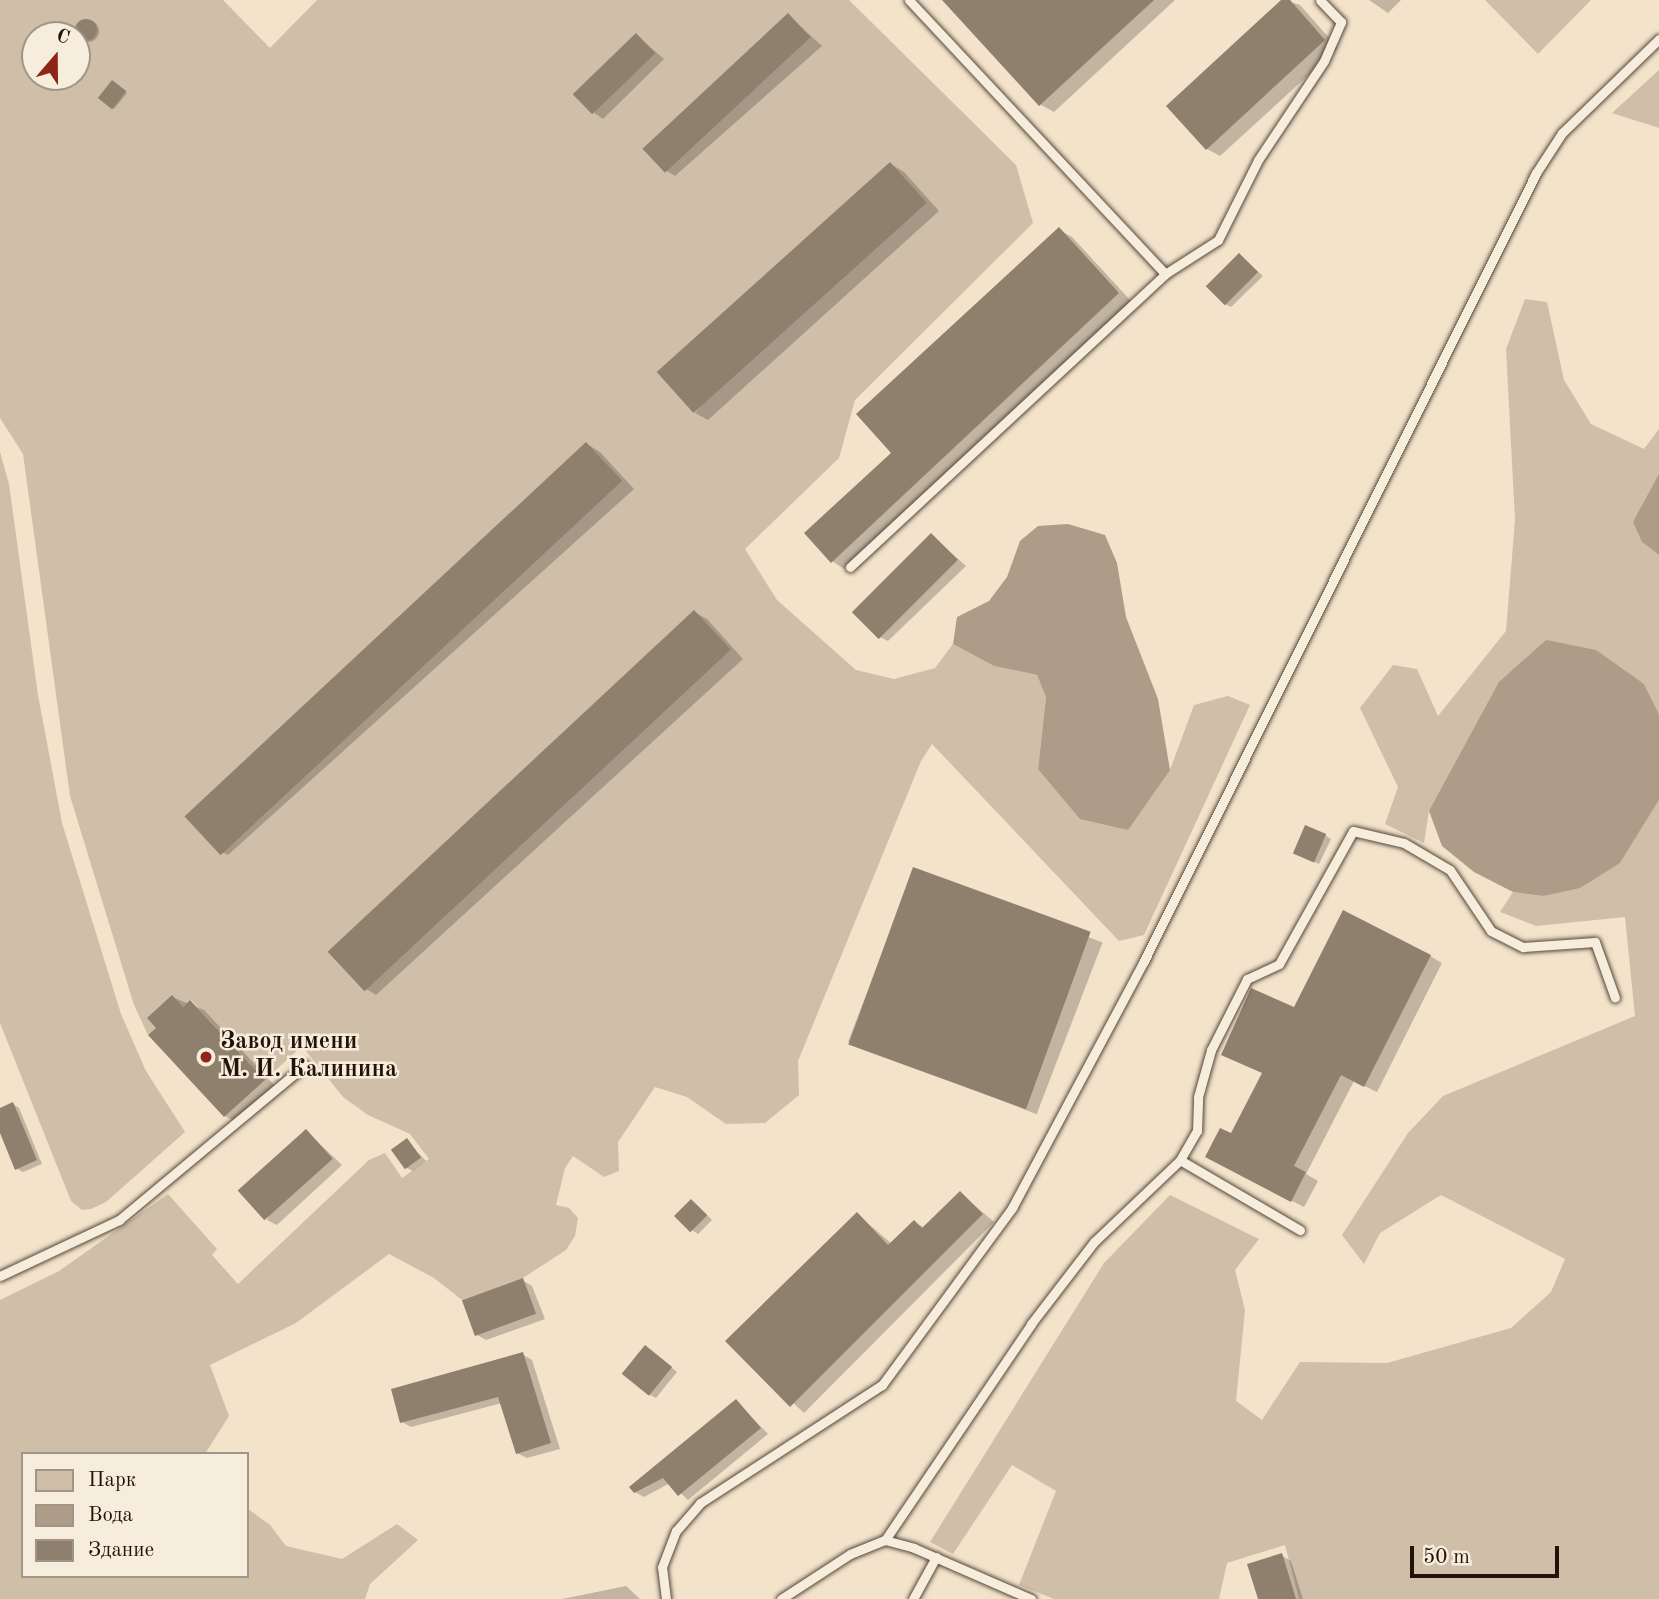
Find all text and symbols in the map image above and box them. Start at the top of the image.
north arrow [21,21,91,91]
text: С [54,27,72,49]
place label: Завод имени М. И. Калинина [220,1029,397,1085]
marker: Завод имени М. И. Калинина [198,1049,214,1065]
legend [21,1452,248,1578]
text: Парк [88,1470,136,1491]
text: Вода [88,1505,133,1526]
scale bar [1414,1532,1563,1576]
text: Здание [88,1540,154,1561]
text: 50 m [1423,1547,1470,1568]

